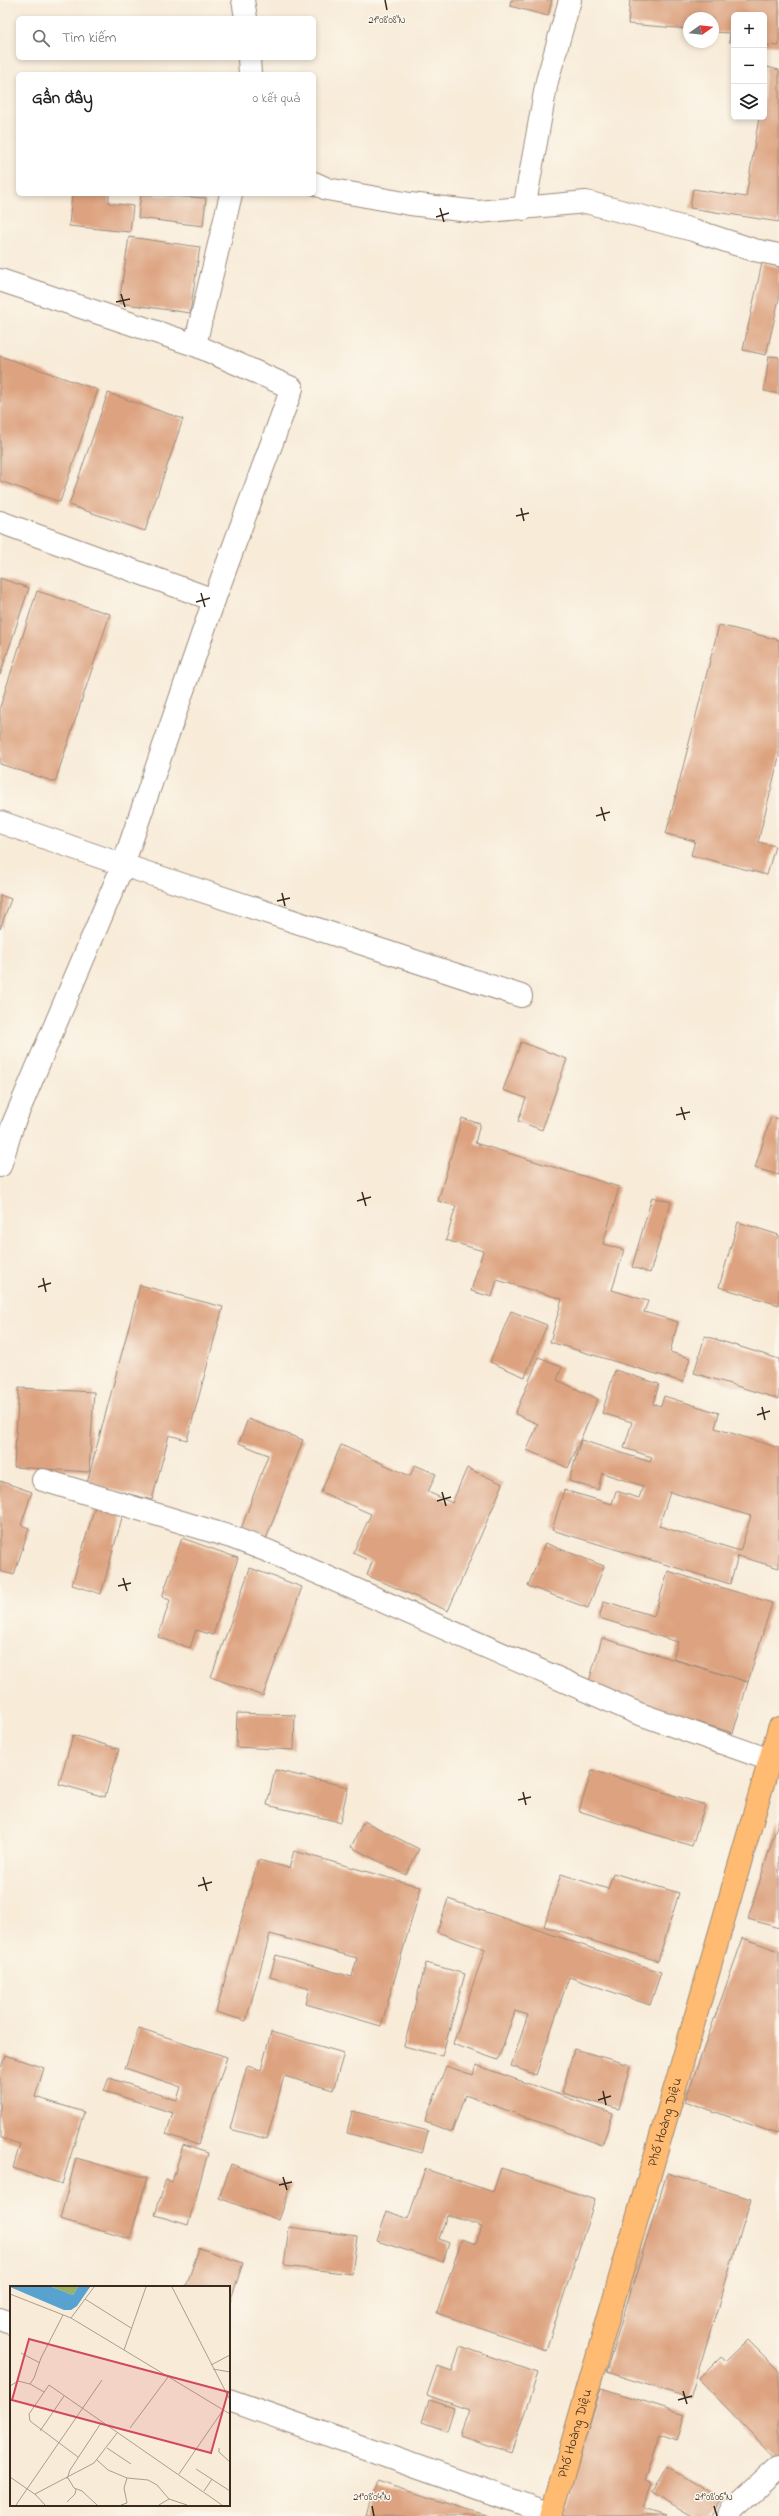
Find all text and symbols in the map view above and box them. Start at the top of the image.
north arrow [683,12,719,48]
map controls [731,12,767,120]
button: + [731,12,767,48]
text: 21°08'08"N [368,13,406,28]
search box [16,16,316,60]
icon: search [30,27,52,49]
text: Tìm kiếm [62,27,116,49]
button: − [731,48,767,84]
button: layers [731,84,767,120]
text: Gần đây [32,86,93,111]
text: 0 kết quả [253,89,300,108]
street label: Phố Hoàng Diệu [642,2075,688,2169]
inset map [10,2286,230,2506]
street label: Phố Hoàng Diệu [552,2386,598,2480]
text: 21°08'04"N [353,2490,391,2505]
text: 21°08'06"N [695,2490,733,2505]

